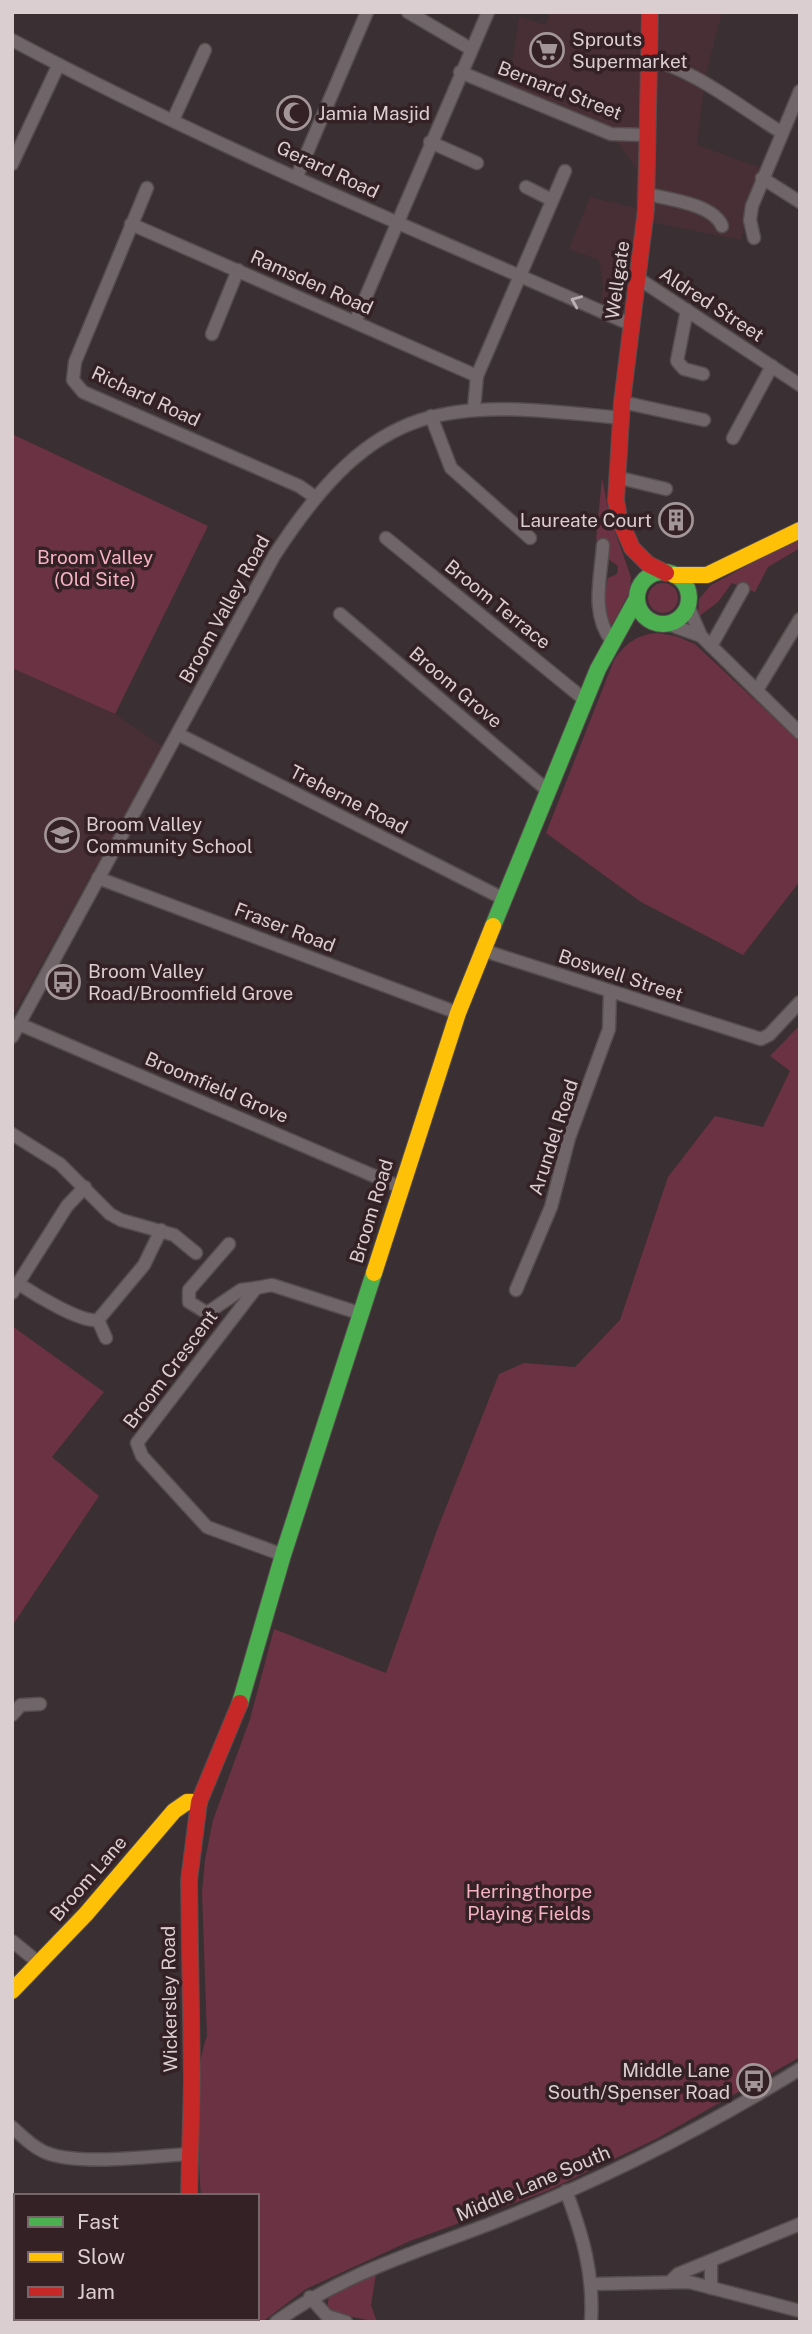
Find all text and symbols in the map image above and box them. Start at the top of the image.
place label: Sprouts Supermarket [572,28,688,72]
supermarket icon: Sprouts Supermarket [528,31,566,69]
street label: Bernard Street [495,56,625,124]
mosque icon: Jamia Masjid [275,94,313,132]
place label: Jamia Masjid [318,102,430,124]
street label: Gerard Road [273,136,383,202]
street label: Wellgate [601,239,633,321]
street label: Ramsden Road [247,245,377,319]
street label: Aldred Street [656,262,768,346]
one-way arrow [571,295,583,309]
street label: Richard Road [88,361,204,431]
building icon: Laureate Court [657,501,695,539]
place label: Laureate Court [520,509,652,531]
street label: Broom Valley Road [174,531,274,687]
park label: Broom Valley (Old Site) [37,546,153,590]
street label: Broom Terrace [441,555,555,653]
street label: Broom Grove [405,642,507,732]
street label: Treherne Road [287,760,411,838]
place label: Broom Valley Community School [86,813,253,857]
school or university icon: Broom Valley Community School [43,816,81,854]
street label: Fraser Road [231,898,339,956]
street label: Boswell Street [556,944,686,1006]
place label: Broom Valley Road/Broomfield Grove [88,960,293,1004]
bus stop icon: Broom Valley Road/Broomfield Grove [44,963,82,1001]
street label: Broomfield Grove [142,1047,292,1127]
street label: Arundel Road [524,1076,582,1198]
street label: Broom Road [345,1156,397,1266]
street label: Broom Crescent [118,1306,222,1432]
street label: Broom Lane [45,1831,131,1925]
park label: Herringthorpe Playing Fields [466,1880,592,1924]
street label: Wickersley Road [157,1926,181,2072]
place label: Middle Lane South/Spenser Road [547,2059,730,2103]
bus stop icon: Middle Lane South/Spenser Road [735,2062,773,2100]
street label: Middle Lane South [453,2141,613,2225]
legend [14,2194,259,2320]
text: Fast [77,2209,119,2234]
text: Slow [77,2244,125,2269]
text: Jam [77,2279,115,2304]

